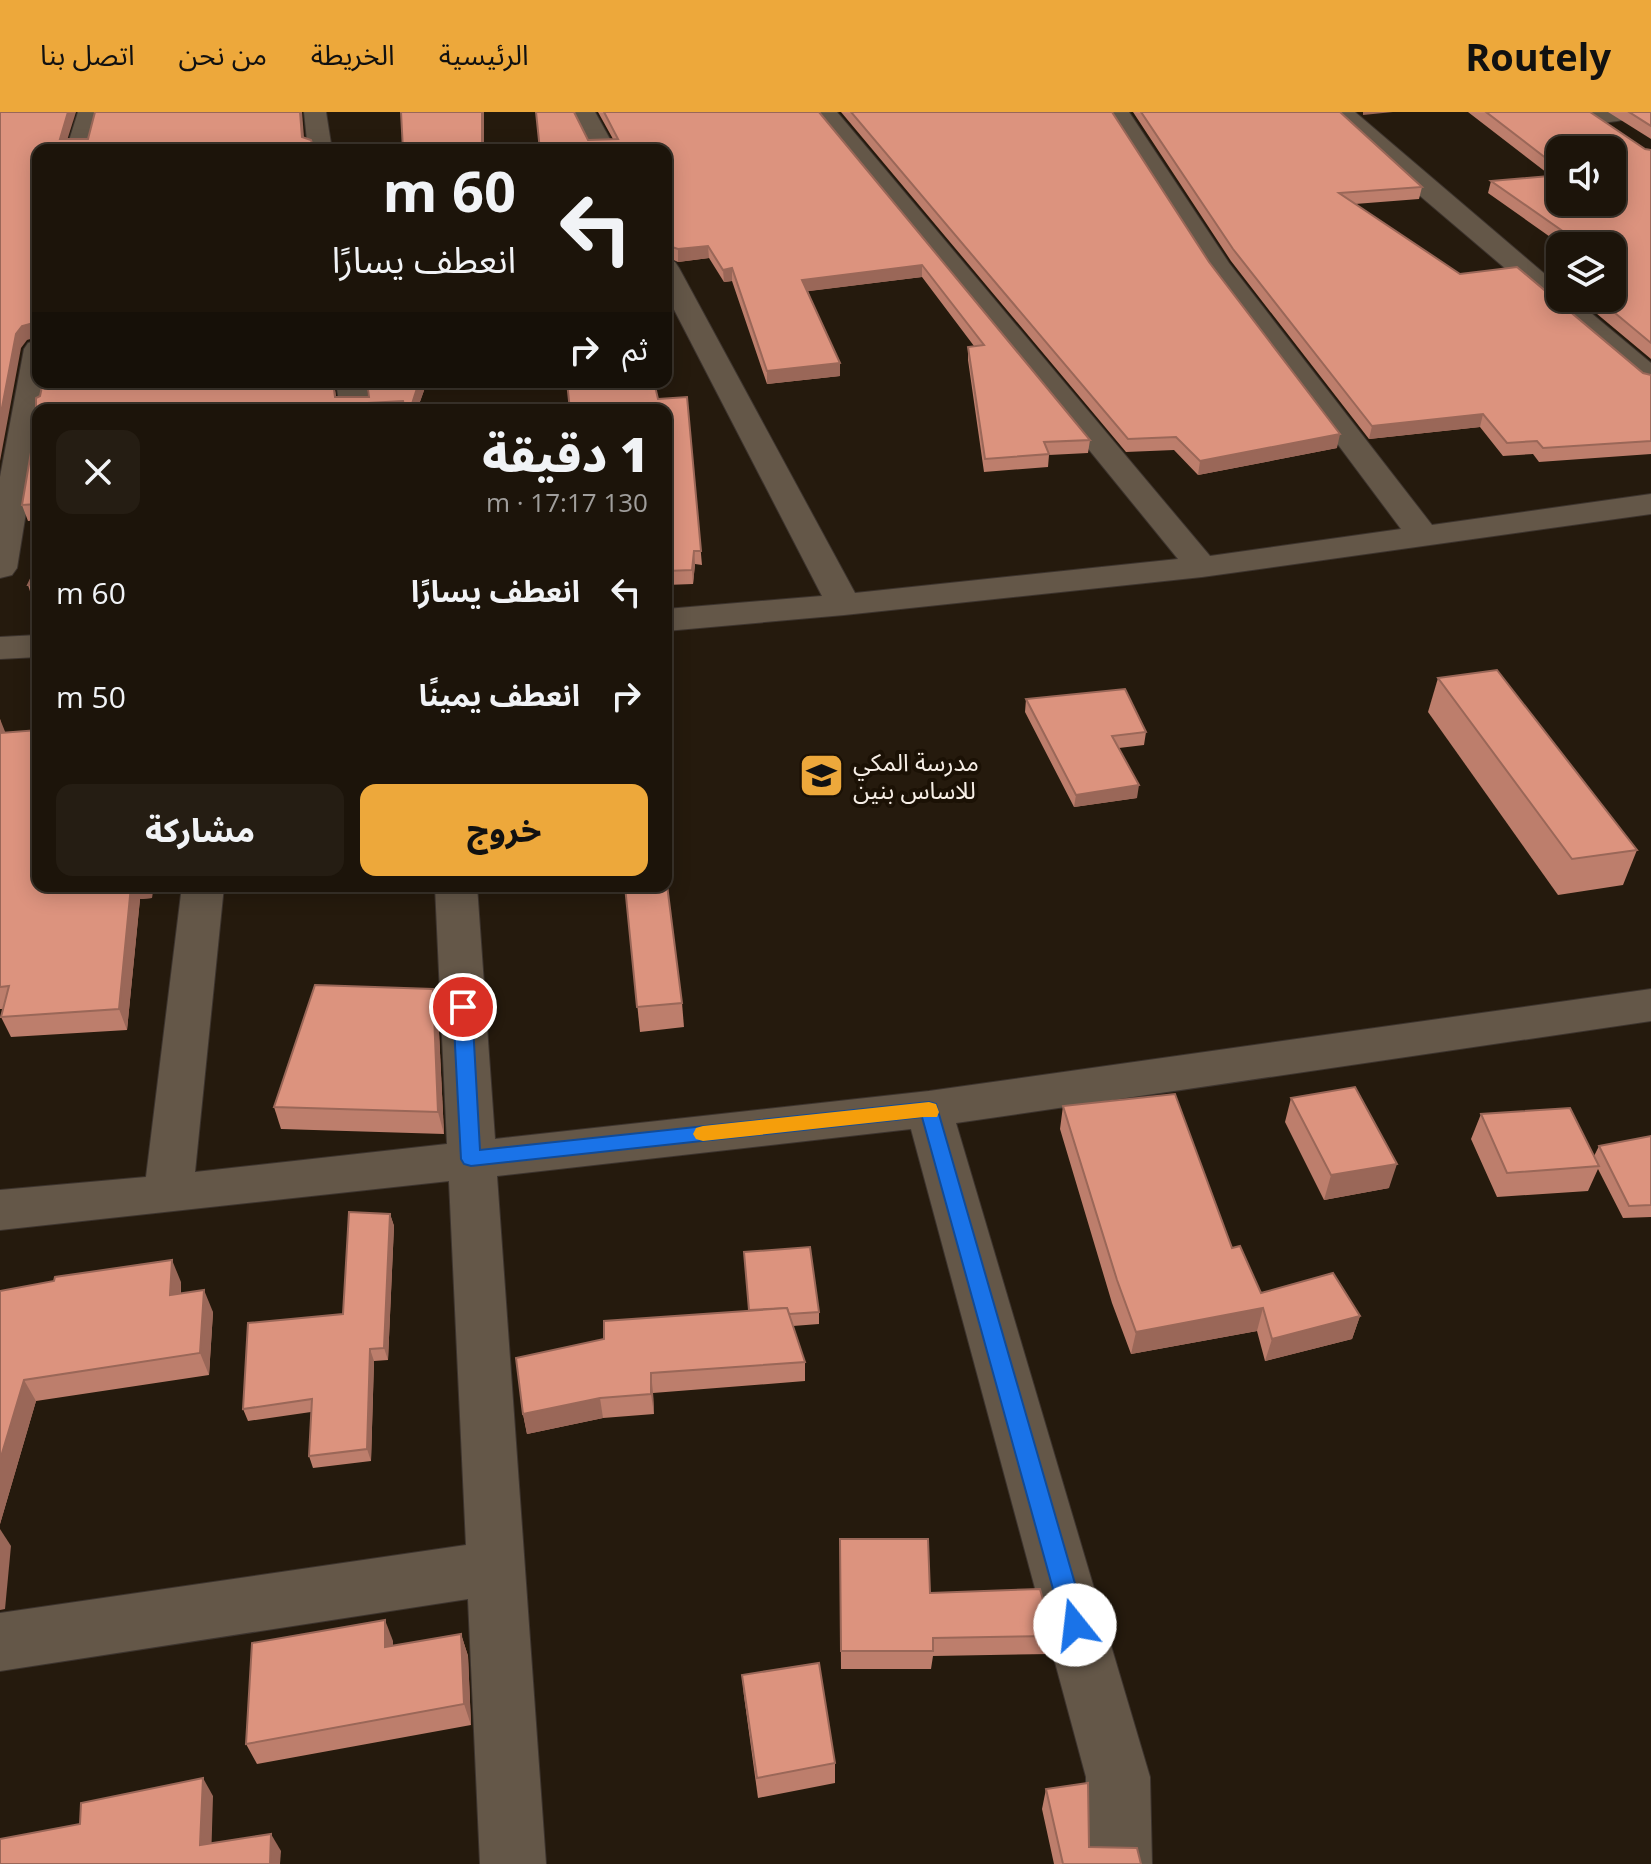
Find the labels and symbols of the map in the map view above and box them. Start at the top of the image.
place label: مدرسة المكي للاساس بنين [853,745,979,806]
school or university icon: مدرسة المكي للاساس بنين [798,751,846,799]
pin [429,973,497,1041]
position arrow [1033,1583,1117,1667]

